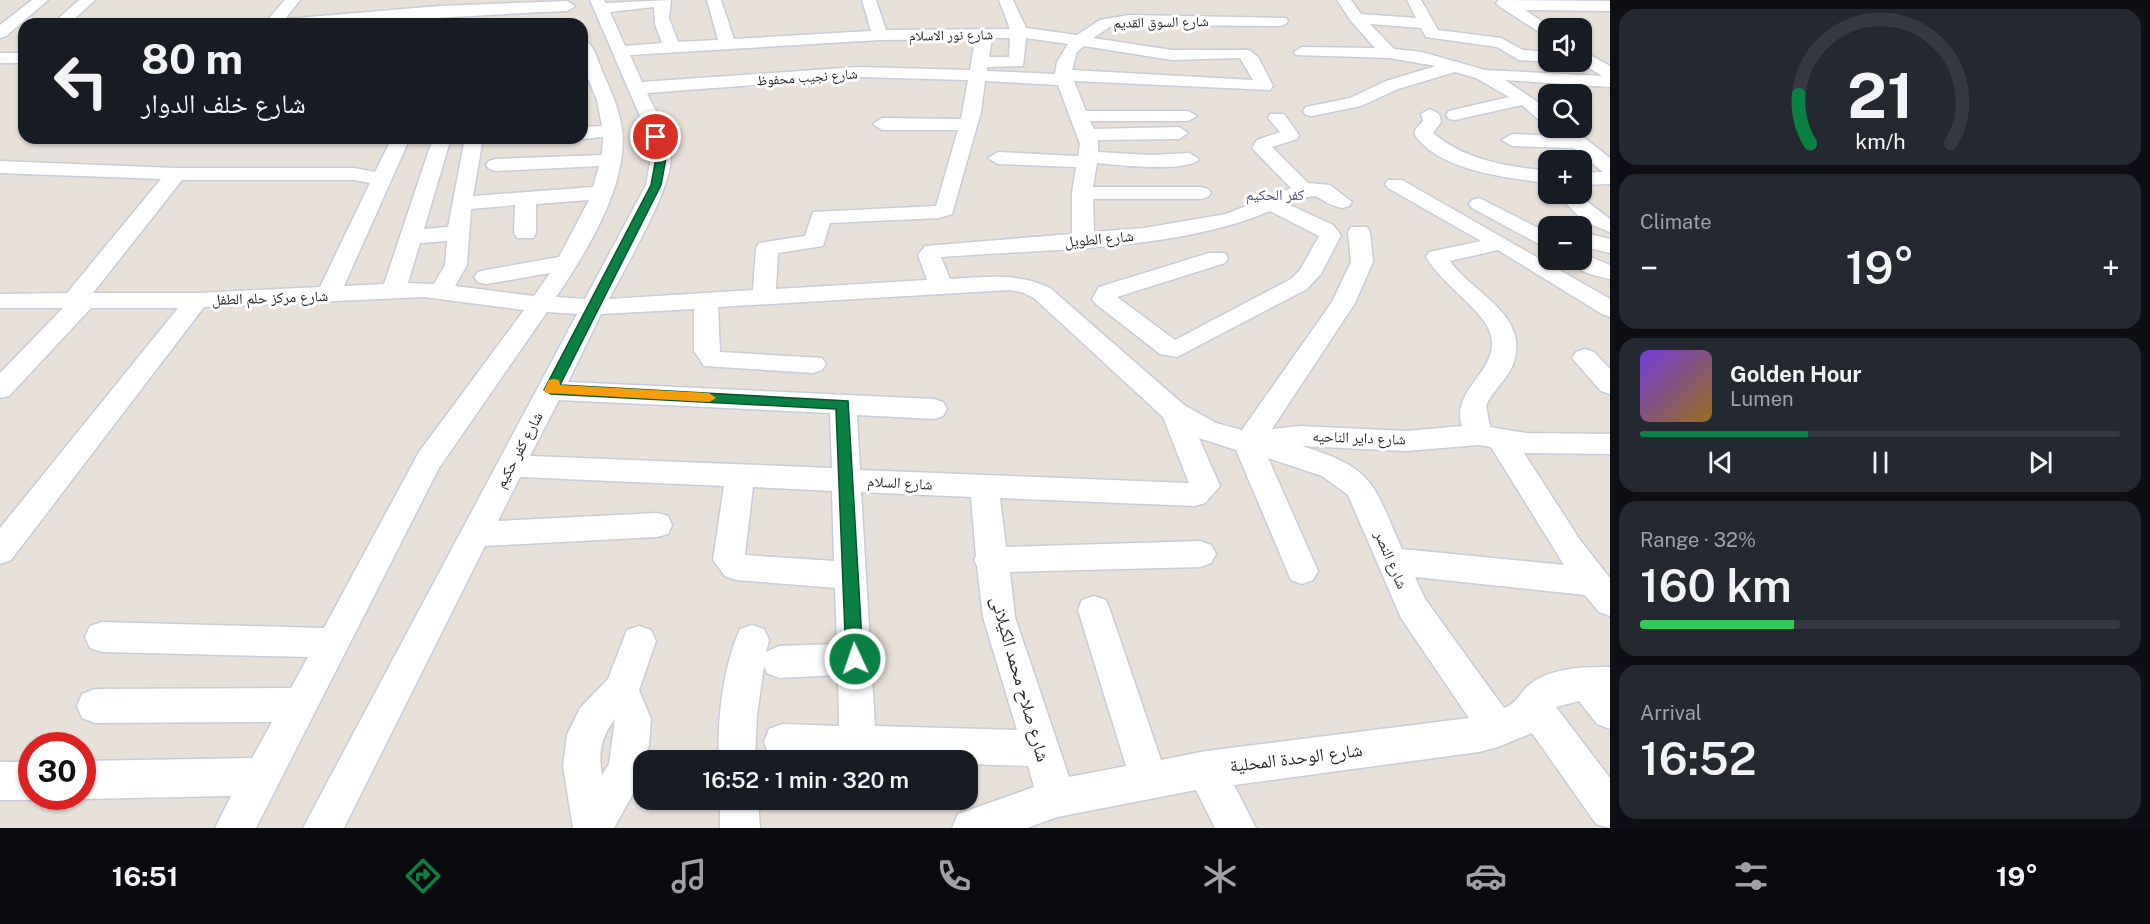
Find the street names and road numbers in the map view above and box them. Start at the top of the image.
street label: شارع السوق القديم [1113,13,1209,33]
street label: شارع نور الاسلام [909,26,993,46]
street label: شارع نجيب محفوظ [756,65,858,91]
street label: شارع الطويل [1064,227,1135,252]
street label: شارع مركز حلم الطفل [211,287,329,310]
street label: شارع كفر حكيم [491,409,548,492]
street label: شارع داير الناحيه [1312,427,1406,450]
street label: شارع السلام [867,472,933,495]
street label: شارع النصر [1369,527,1411,592]
street label: شارع صلاح محمد الكيلانى [985,594,1054,765]
street label: شارع الوحدة المحلية [1228,739,1364,777]

